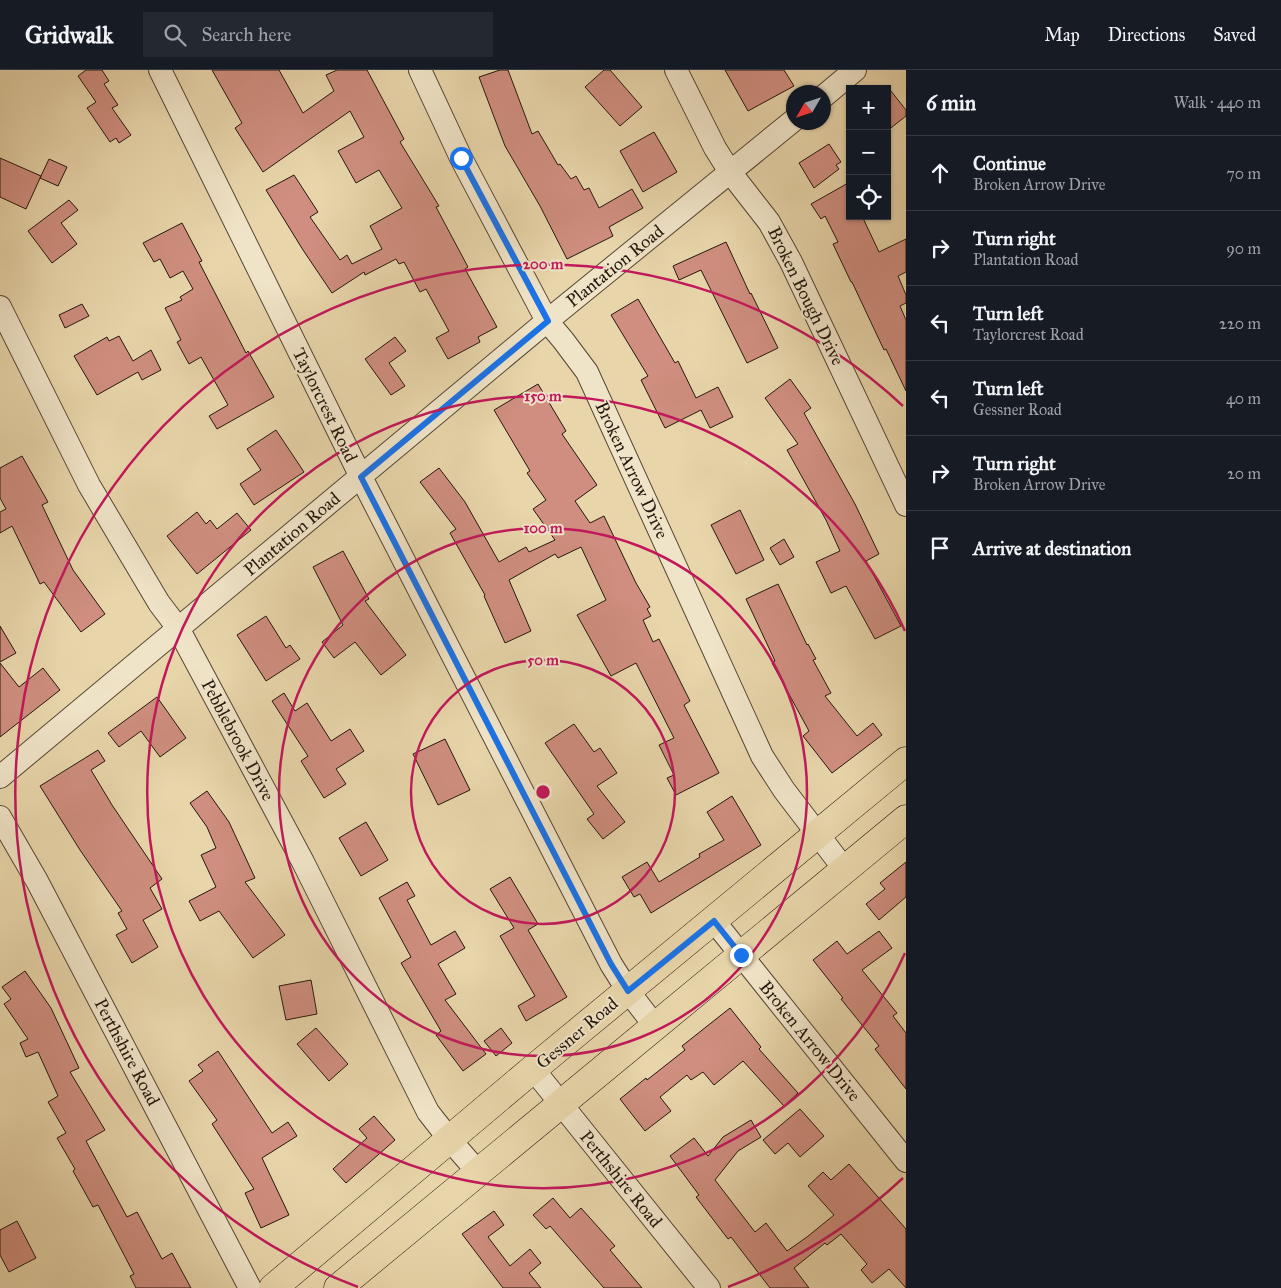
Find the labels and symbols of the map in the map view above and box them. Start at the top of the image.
north arrow [786,85,831,130]
route start [450,147,473,170]
street label: Plantation Road [562,220,668,312]
street label: Broken Bough Drive [762,223,849,369]
text: 200 m [523,255,564,273]
street label: Taylorcrest Road [288,344,362,466]
text: 150 m [524,387,562,405]
street label: Broken Arrow Drive [591,398,673,542]
street label: Plantation Road [239,487,345,581]
text: 100 m [523,519,563,537]
text: 50 m [527,651,559,669]
street label: Pebblebrook Drive [197,675,279,805]
centre of rings [534,783,552,801]
route end [730,944,753,967]
street label: Broken Arrow Drive [755,976,865,1106]
street label: Gessner Road [532,992,622,1074]
street label: Perthshire Road [90,995,164,1109]
street label: Perthshire Road [575,1126,667,1232]

